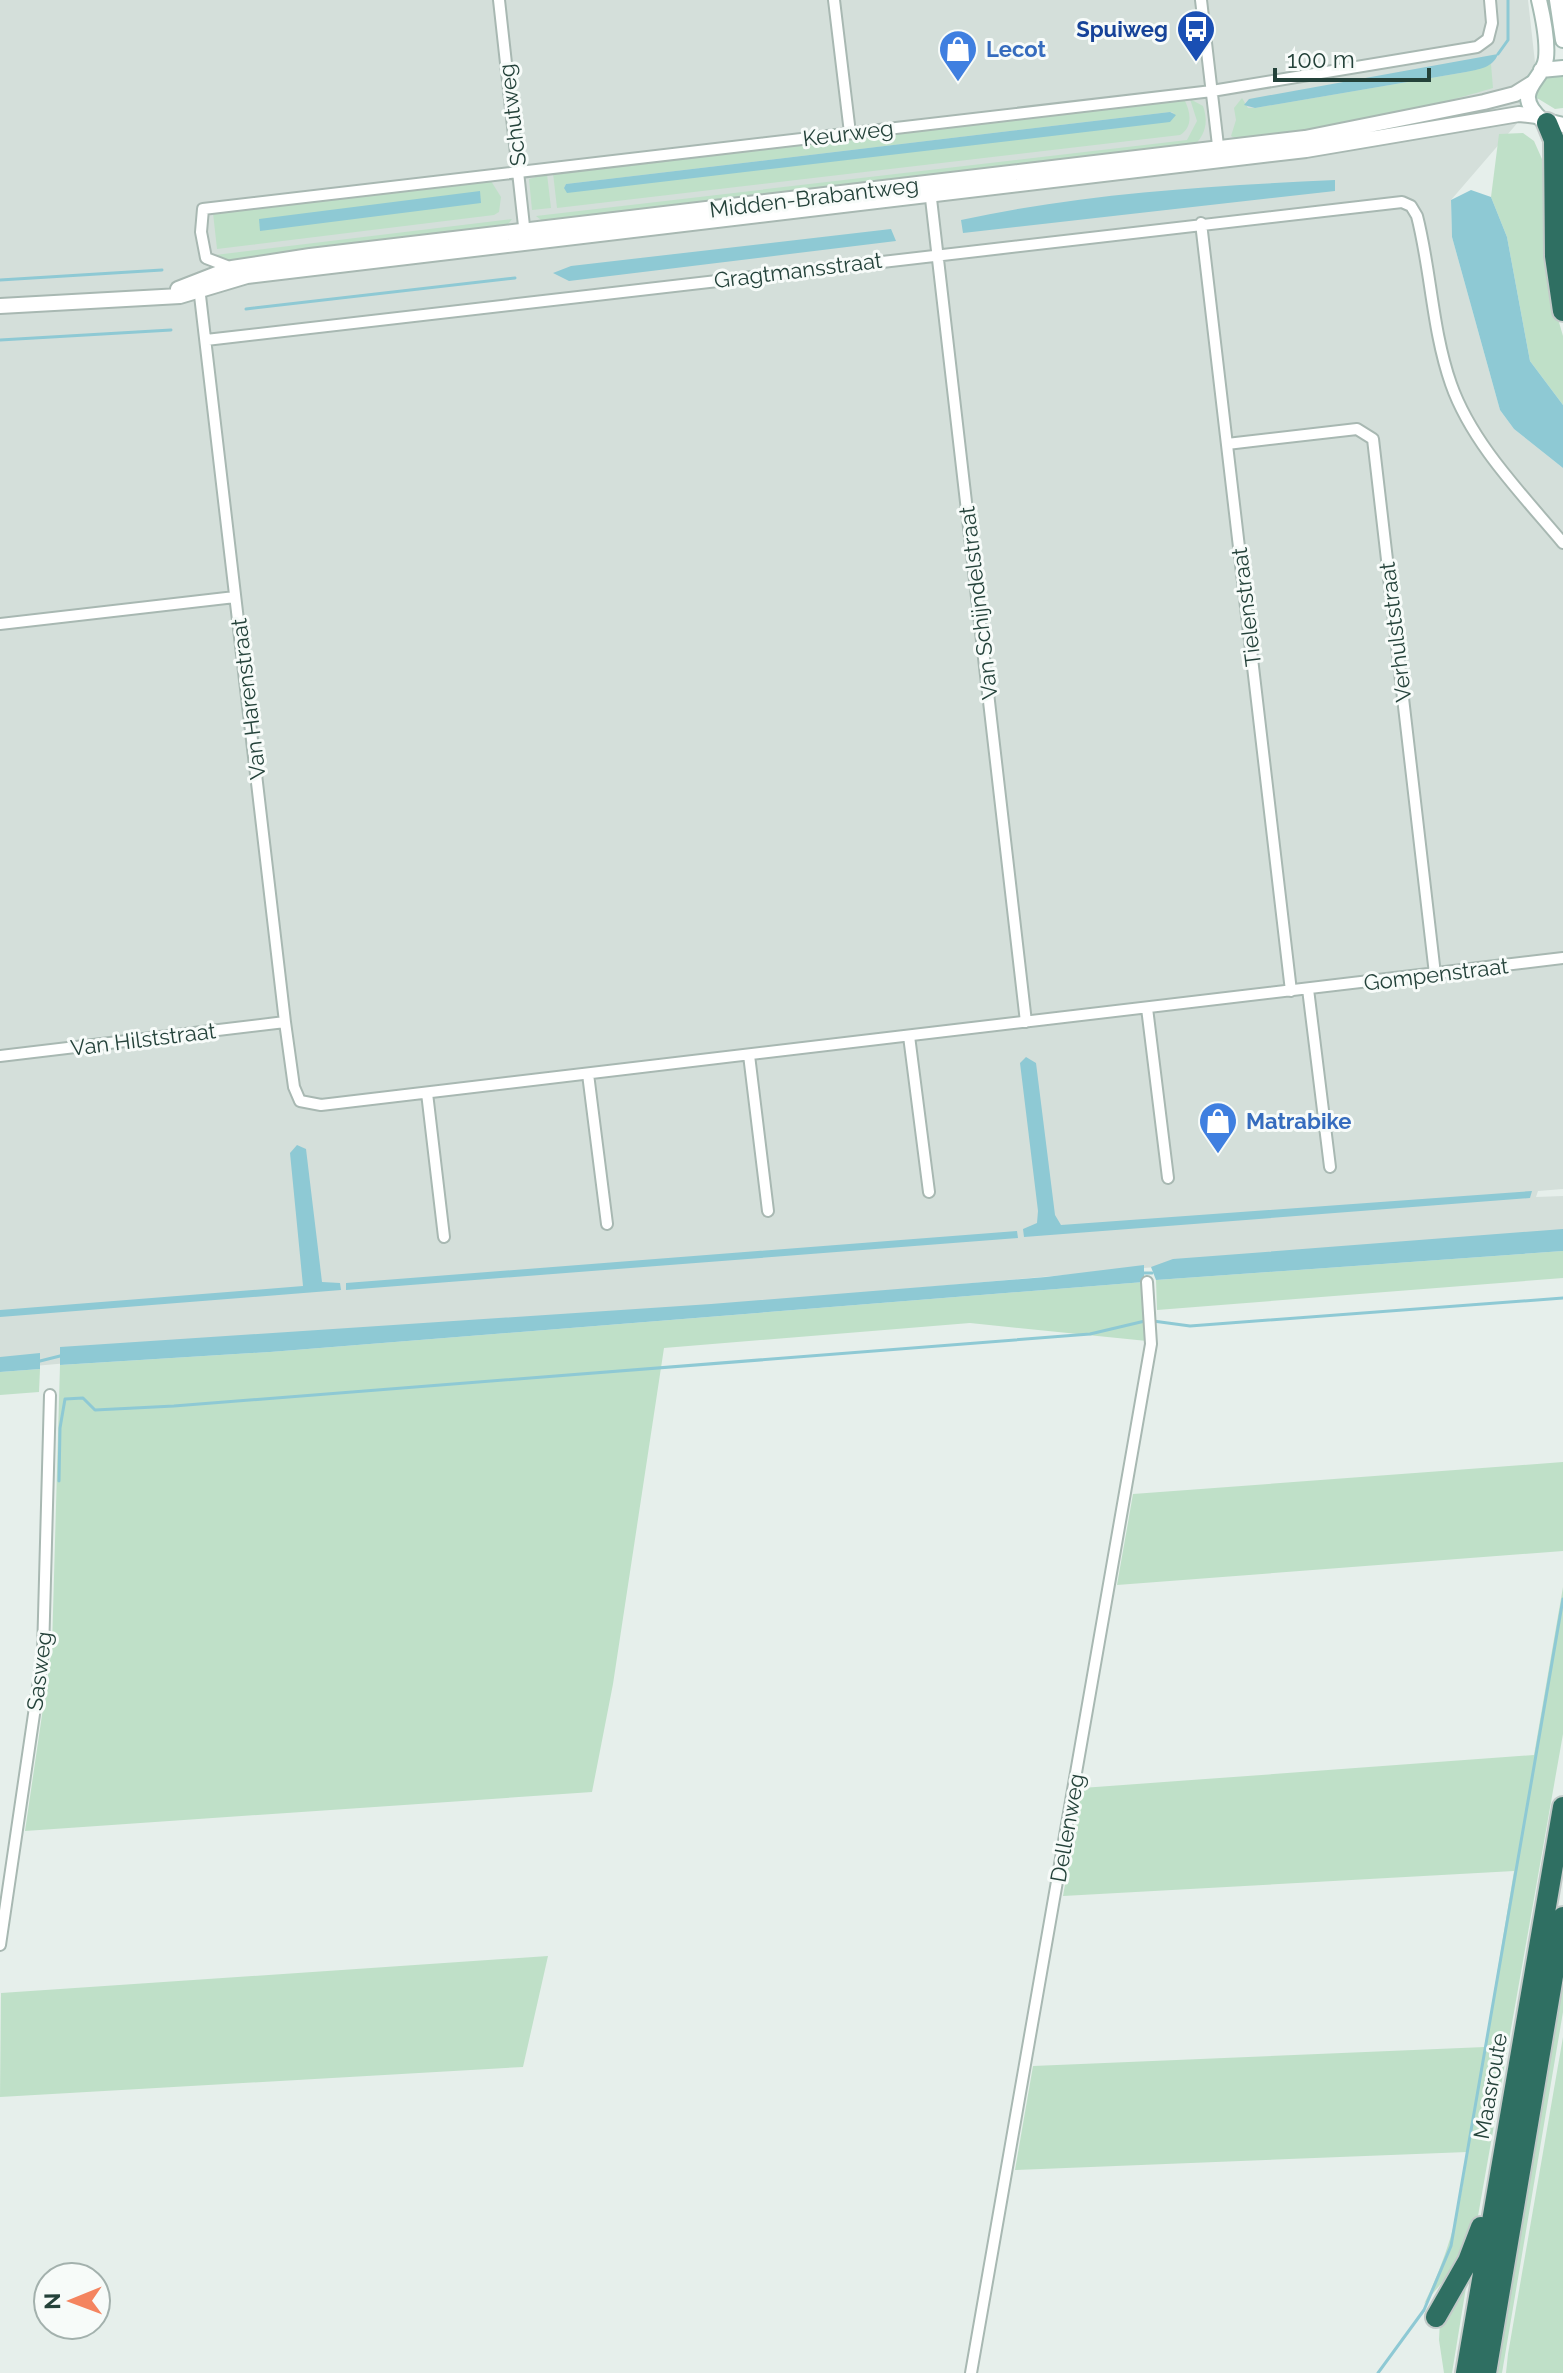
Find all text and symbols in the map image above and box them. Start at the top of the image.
bus stop icon: Spuiweg [1175,8,1217,63]
place label: Spuiweg [1076,16,1168,42]
shop icon: Lecot [937,28,979,83]
scale bar [1275,32,1429,82]
place label: Lecot [986,36,1046,62]
text: 100 m [1287,45,1355,74]
street label: Schutweg [493,62,531,168]
street label: Keurweg [801,115,895,151]
street label: Midden-Brabantweg [708,171,920,223]
street label: Gragtmansstraat [713,247,884,293]
street label: Van Schijndelstraat [953,504,1003,701]
street label: Tielenstraat [1226,545,1266,668]
street label: Verhulststraat [1373,560,1416,704]
street label: Van Harenstraat [225,616,271,781]
street label: Gompenstraat [1362,952,1510,996]
street label: Van Hilststraat [69,1017,218,1061]
shop icon: Matrabike [1197,1100,1239,1155]
place label: Matrabike [1246,1108,1351,1134]
street label: Sasweg [21,1630,57,1712]
street label: Dellenweg [1045,1772,1089,1884]
street label: Maasroute [1468,2031,1512,2141]
north arrow [32,2261,112,2341]
text: N [39,2293,65,2310]

